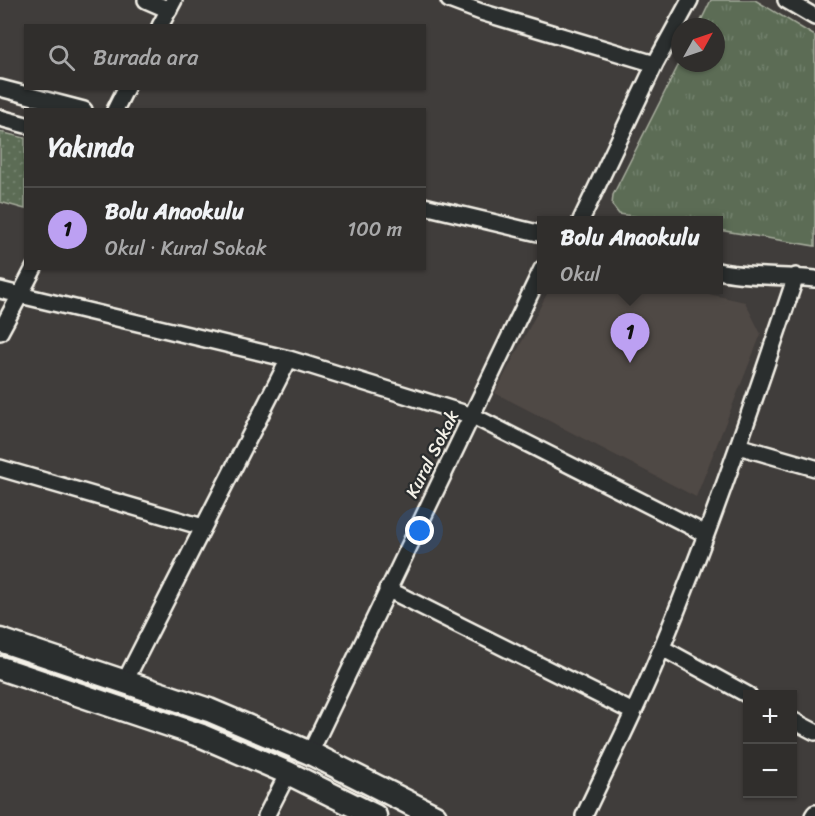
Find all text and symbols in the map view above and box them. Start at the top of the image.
north arrow [671,18,725,72]
search box [24,24,426,90]
text: Burada ara [93,38,198,77]
icon: search [45,41,78,74]
text: Yakında [48,124,134,170]
text: Bolu Anaokulu [105,192,244,231]
text: 1 [63,212,72,247]
text: 100 m [348,212,402,247]
popup [537,216,723,294]
text: Bolu Anaokulu [561,218,699,257]
text: Okul · Kural Sokak [105,231,267,266]
text: Okul [561,257,601,292]
pin: 1 [610,314,650,363]
street label: Kural Sokak [396,404,468,504]
your location [405,516,434,545]
map controls [743,690,797,798]
button: + [743,690,797,744]
button: − [743,744,797,798]

